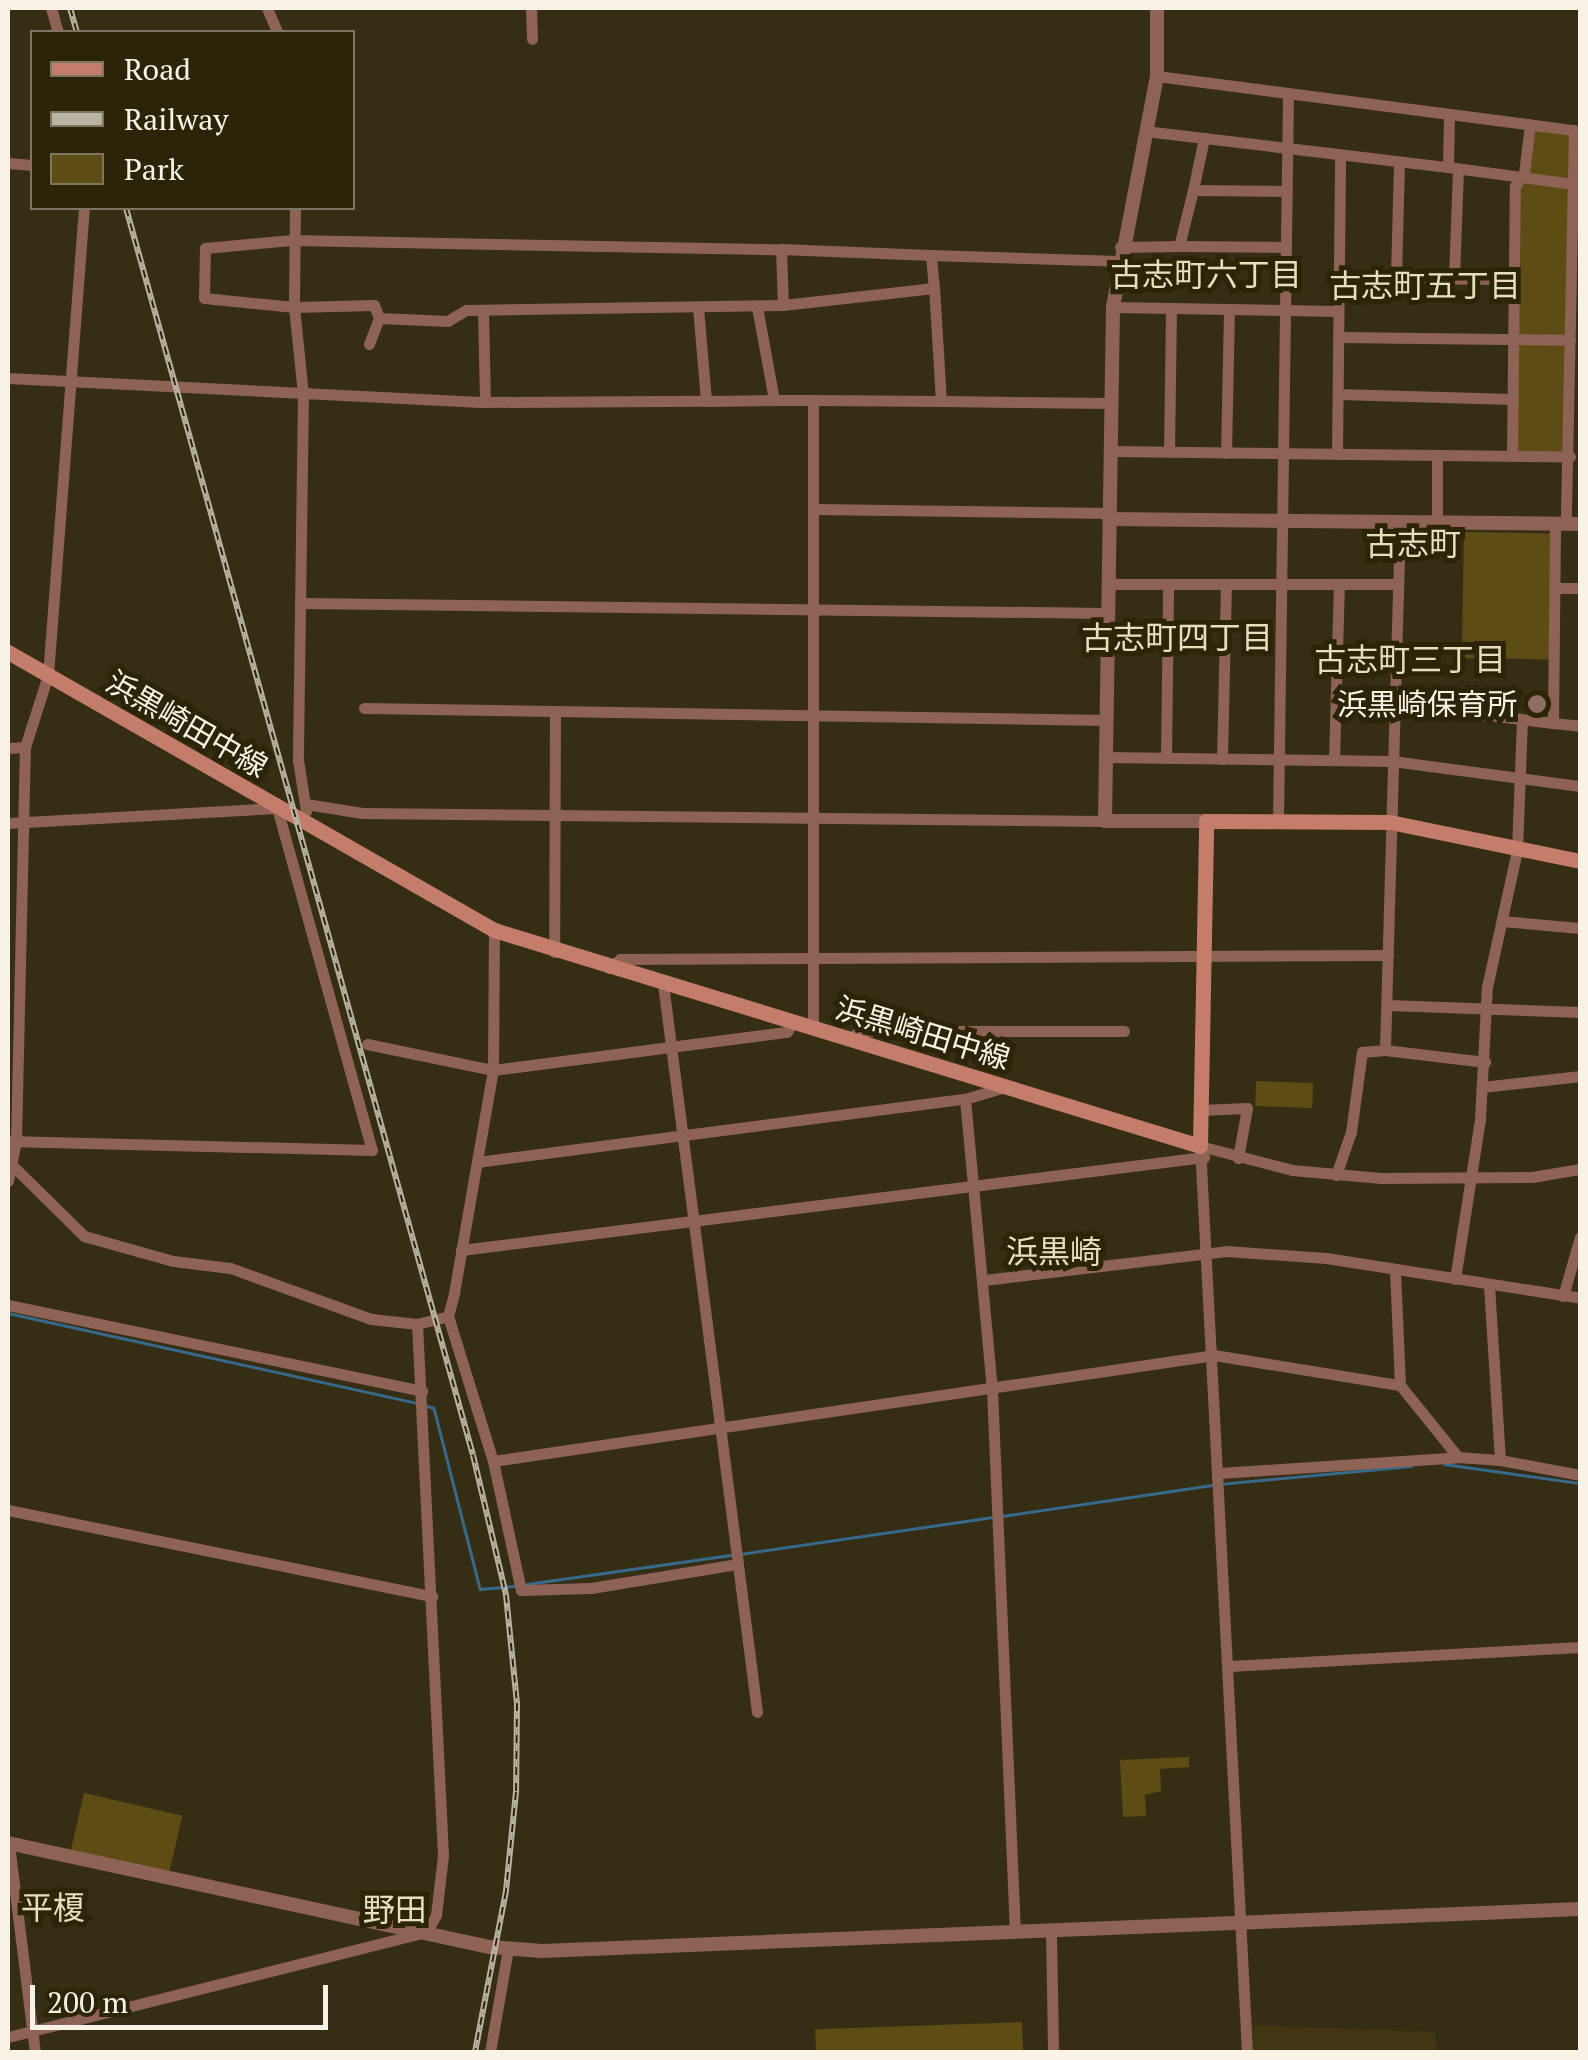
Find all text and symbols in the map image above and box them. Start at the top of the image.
legend [30,30,355,210]
text: Road [124,49,191,89]
text: Railway [124,99,228,139]
text: Park [124,149,184,189]
district label: 古志町六丁目 [1110,255,1302,293]
district label: 古志町五丁目 [1329,266,1521,304]
district label: 古志町 [1365,524,1461,562]
district label: 古志町四丁目 [1081,618,1273,656]
district label: 古志町三丁目 [1314,640,1506,678]
street label: 浜黒崎田中線 [100,663,274,785]
place label: 浜黒崎保育所 [1337,686,1517,722]
marker: 浜黒崎保育所 [1526,693,1548,715]
street label: 浜黒崎田中線 [832,989,1014,1077]
district label: 浜黒崎 [1006,1232,1102,1270]
district label: 平榎 [21,1888,85,1926]
district label: 野田 [363,1890,427,1928]
scale bar [35,1965,332,2027]
text: 200 m [47,1982,128,2022]

